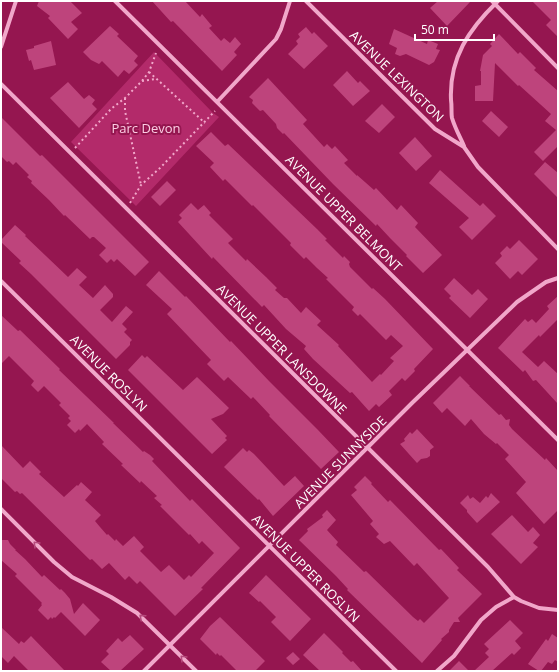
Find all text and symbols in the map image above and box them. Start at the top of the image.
scale bar [415,16,494,42]
text: 50 m [421,21,449,38]
street label: AVENUE LEXINGTON [346,26,448,126]
park label: Parc Devon [112,119,180,137]
street label: AVENUE UPPER BELMONT [282,151,407,276]
street label: AVENUE UPPER LANSDOWNE [213,280,351,418]
street label: AVENUE ROSLYN [67,331,151,415]
street label: AVENUE SUNNYSIDE [290,412,390,512]
street label: AVENUE UPPER ROSLYN [248,510,364,626]
one-way arrow [33,541,41,549]
one-way arrow [139,615,147,622]
one-way arrow [180,655,188,663]

